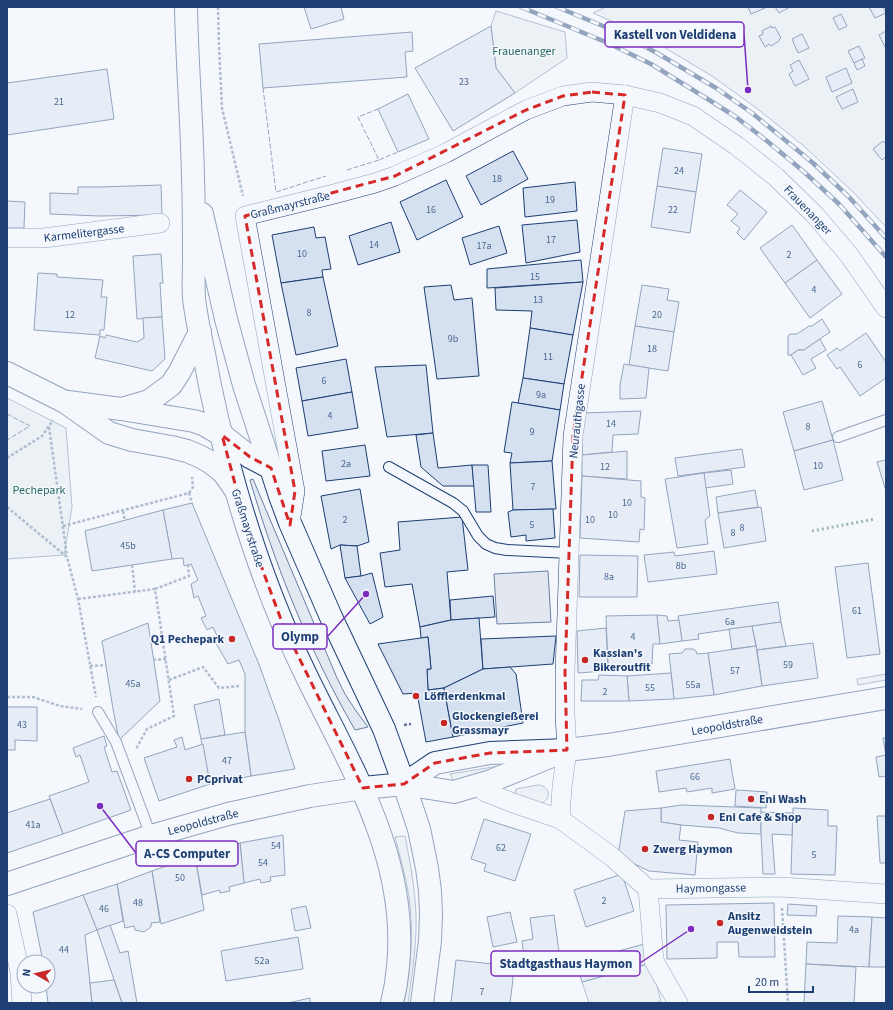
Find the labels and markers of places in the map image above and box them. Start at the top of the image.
callout: Kastell von Veldidena [605,22,744,47]
callout: Olymp [273,624,327,649]
place label: Q1 Pechepark [151,631,224,648]
marker: Q1 Pechepark [227,634,237,644]
place label: Kassian's Bikeroutfit [593,645,651,676]
marker: Kassian's Bikeroutfit [580,655,590,665]
place label: Löfflerdenkmal [424,688,506,705]
marker: Löfflerdenkmal [411,691,421,701]
place label: Glockengießerei Grassmayr [452,708,539,739]
marker: Glockengießerei Grassmayr [439,718,449,728]
place label: PCprivat [197,771,243,788]
marker: PCprivat [184,774,194,784]
place label: Eni Wash [759,791,806,808]
marker: Eni Wash [746,794,756,804]
place label: Eni Cafe & Shop [719,809,802,826]
marker: Eni Cafe & Shop [706,812,716,822]
callout: A-CS Computer [136,841,238,866]
place label: Zwerg Haymon [653,841,733,858]
marker: Zwerg Haymon [640,844,650,854]
place label: Ansitz Augenweidstein [727,908,813,939]
marker: Ansitz Augenweidstein [715,918,725,928]
callout: Stadtgasthaus Haymon [491,951,640,976]

